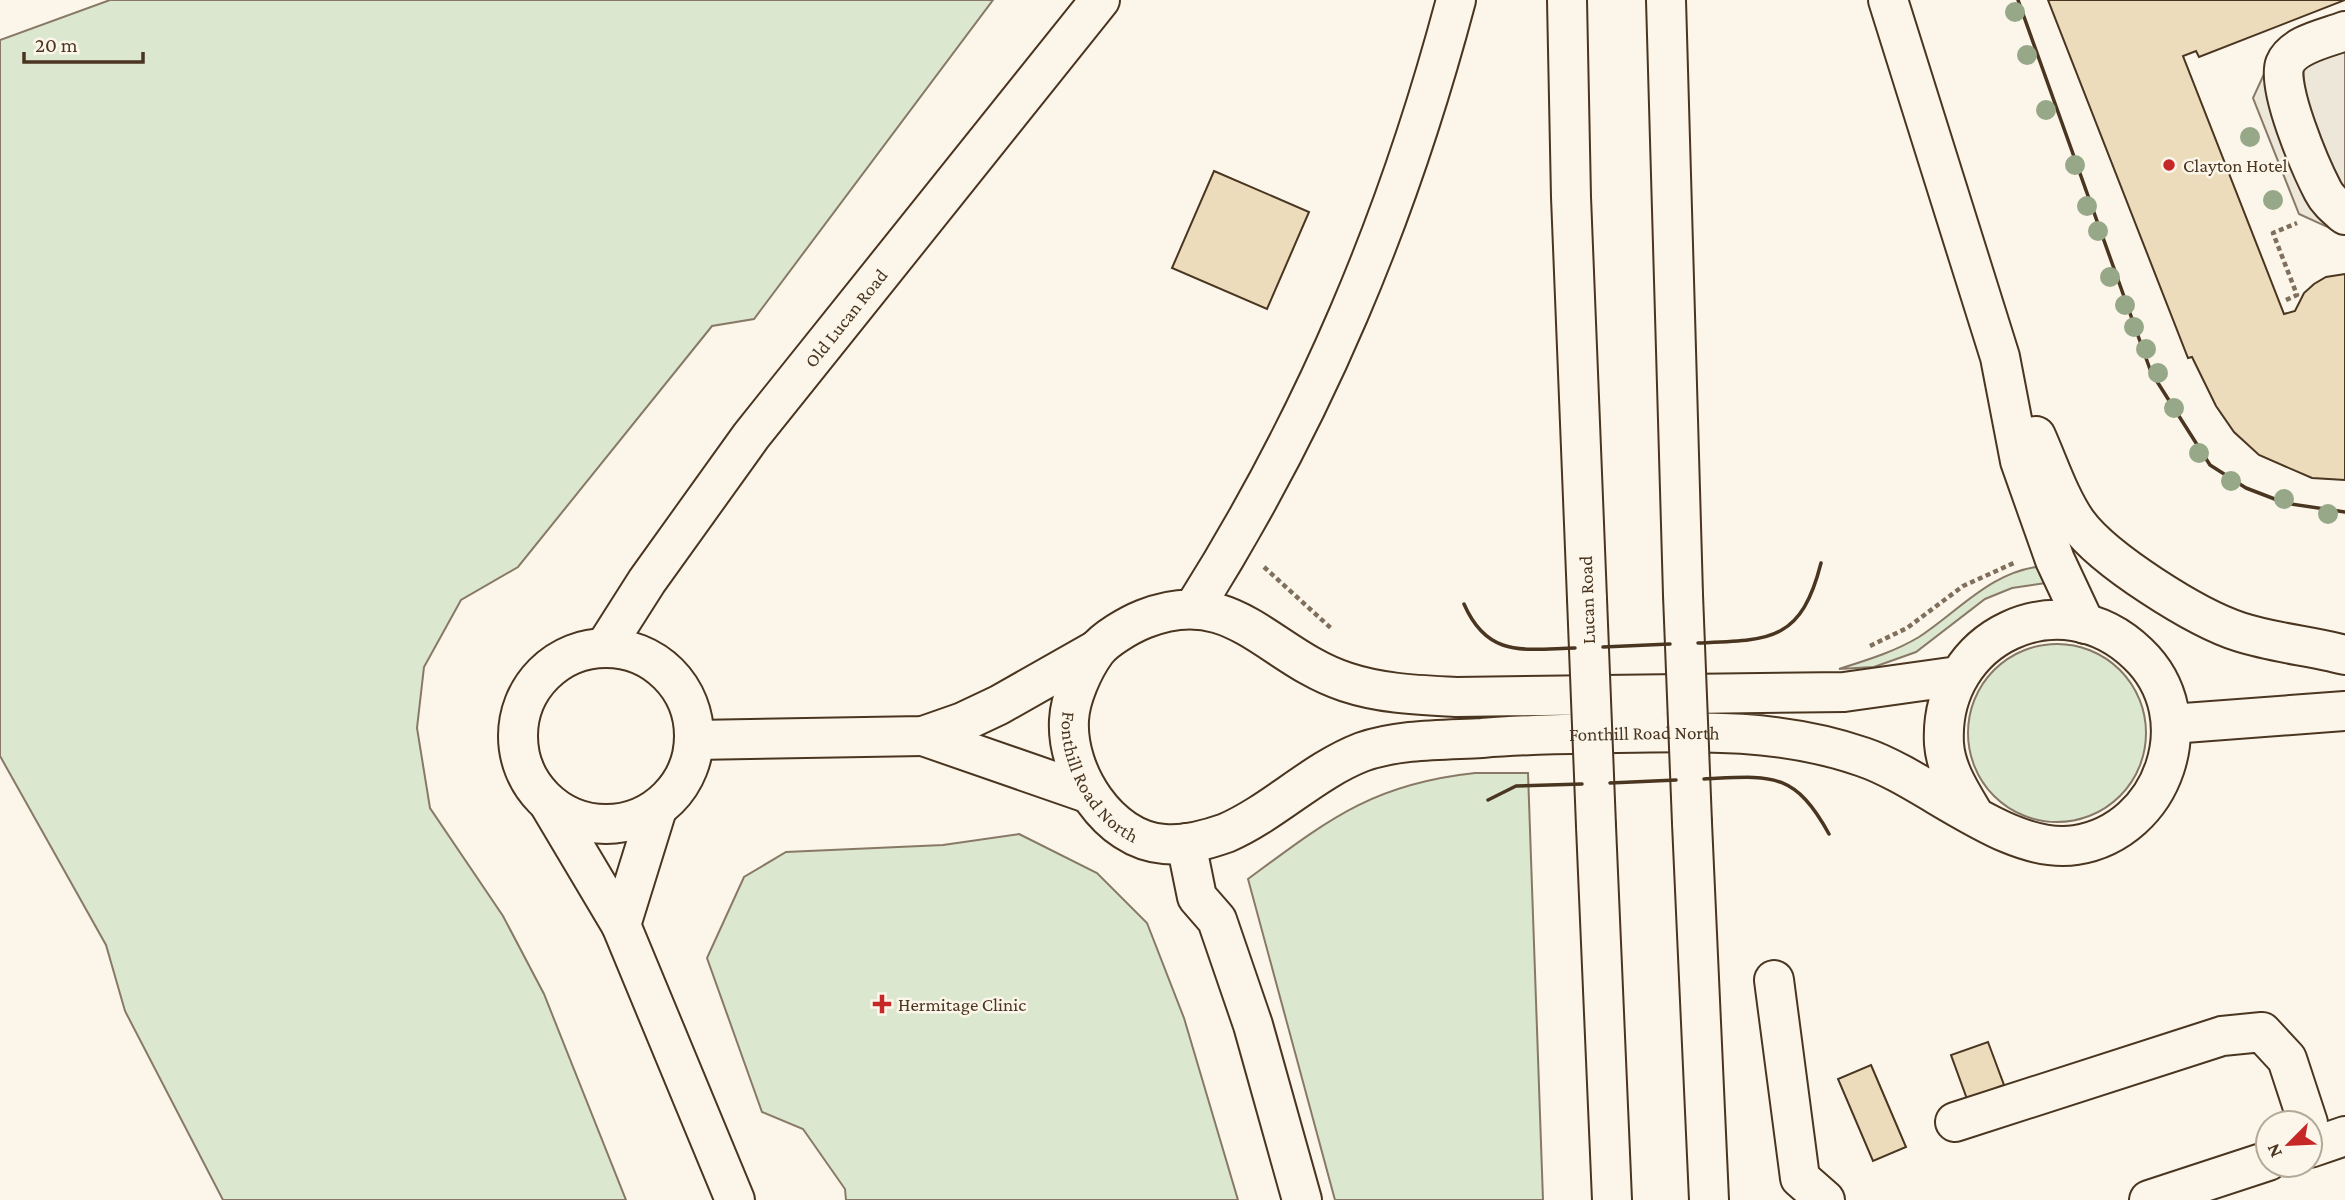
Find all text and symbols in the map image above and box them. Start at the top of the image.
scale bar [24,21,144,65]
text: 20 m [35,33,78,57]
place label: Clayton Hotel [2183,155,2287,176]
marker: Clayton Hotel [2161,157,2177,173]
street label: Old Lucan Road [800,265,891,371]
street label: Lucan Road [1575,555,1599,645]
street label: Fonthill Road North [1058,711,1142,846]
street label: Fonthill Road North [1569,721,1720,744]
marker: Hermitage Clinic [872,994,892,1014]
place label: Hermitage Clinic [898,994,1026,1015]
north arrow [2254,1109,2324,1179]
text: N [2262,1140,2286,1161]

